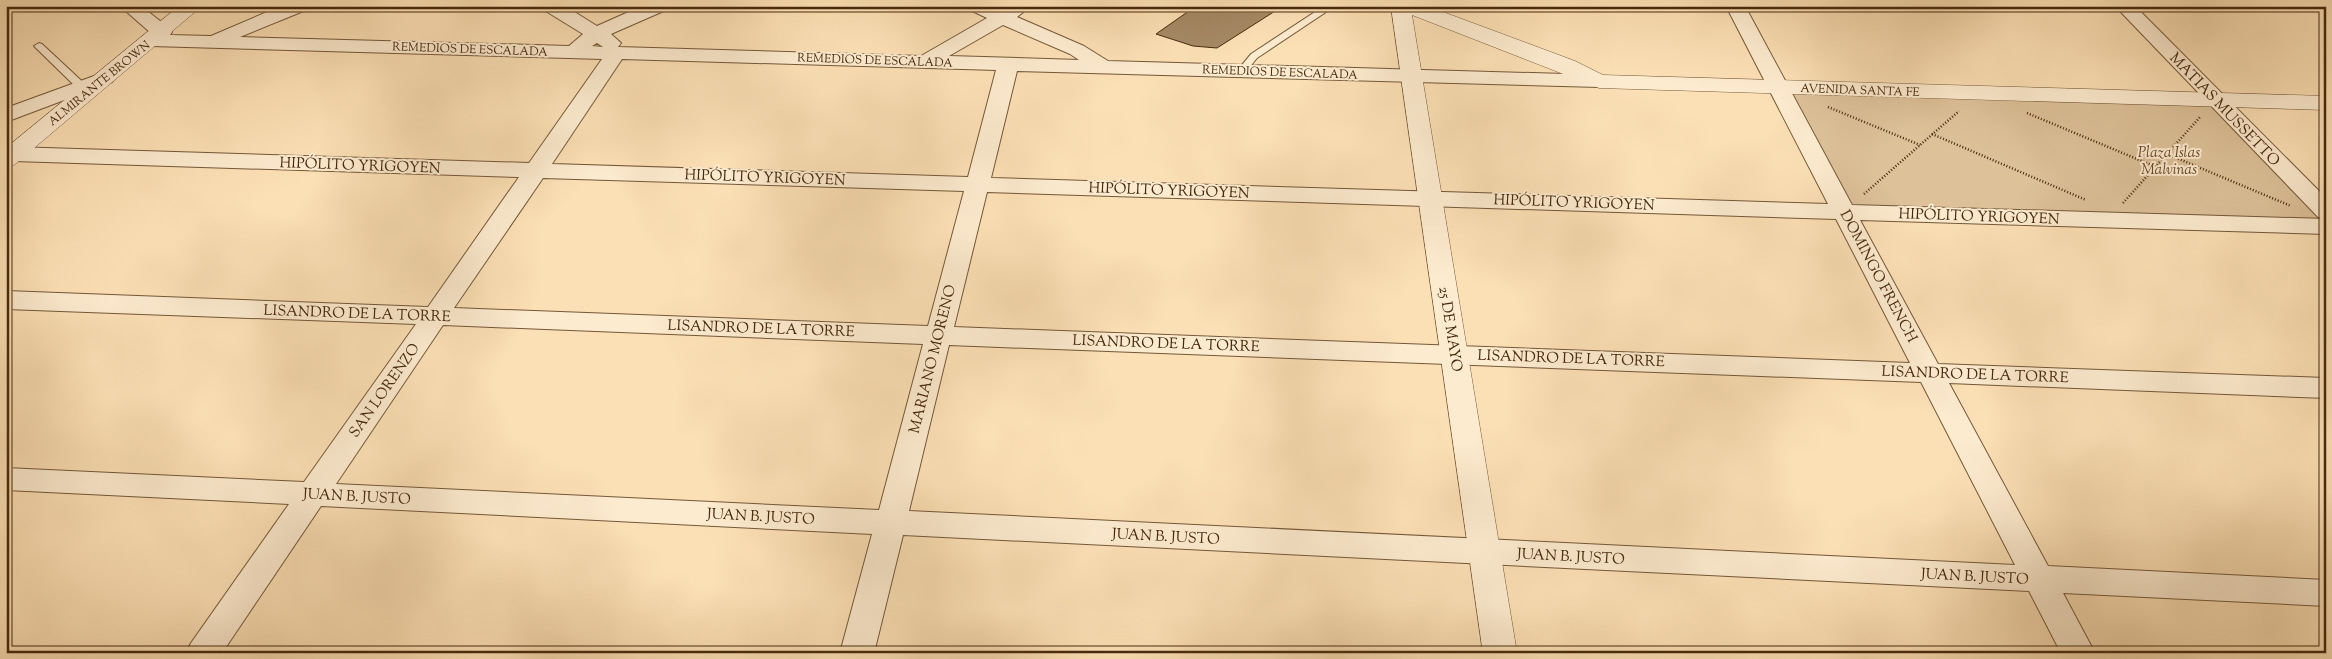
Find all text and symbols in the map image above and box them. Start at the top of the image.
street label: ALMIRANTE BROWN [45,37,155,131]
street label: REMEDIOS DE ESCALADA [392,38,548,62]
street label: MATIAS MUSSETTO [2164,48,2284,172]
street label: REMEDIOS DE ESCALADA [797,49,953,73]
street label: REMEDIOS DE ESCALADA [1202,61,1358,85]
street label: AVENIDA SANTA FE [1800,80,1921,102]
park label: Plaza Islas Malvinas [2138,143,2200,181]
street label: HIPÓLITO YRIGOYEN [279,151,441,180]
street label: HIPÓLITO YRIGOYEN [684,163,846,192]
street label: HIPÓLITO YRIGOYEN [1088,176,1250,205]
street label: HIPÓLITO YRIGOYEN [1493,188,1655,217]
street label: HIPÓLITO YRIGOYEN [1898,202,2060,231]
street label: DOMINGO FRENCH [1834,207,1922,347]
street label: MARIANO MORENO [905,283,962,436]
street label: 25 DE MAYO [1432,285,1467,374]
street label: LISANDRO DE LA TORRE [263,301,451,328]
street label: LISANDRO DE LA TORRE [667,316,855,343]
street label: LISANDRO DE LA TORRE [1072,331,1260,358]
street label: SAN LORENZO [345,339,426,442]
street label: LISANDRO DE LA TORRE [1477,346,1665,373]
street label: LISANDRO DE LA TORRE [1881,362,2069,389]
street label: JUAN B. JUSTO [301,484,412,511]
street label: JUAN B. JUSTO [705,504,816,531]
street label: JUAN B. JUSTO [1110,524,1221,551]
street label: JUAN B. JUSTO [1515,544,1626,571]
street label: JUAN B. JUSTO [1919,564,2030,591]

